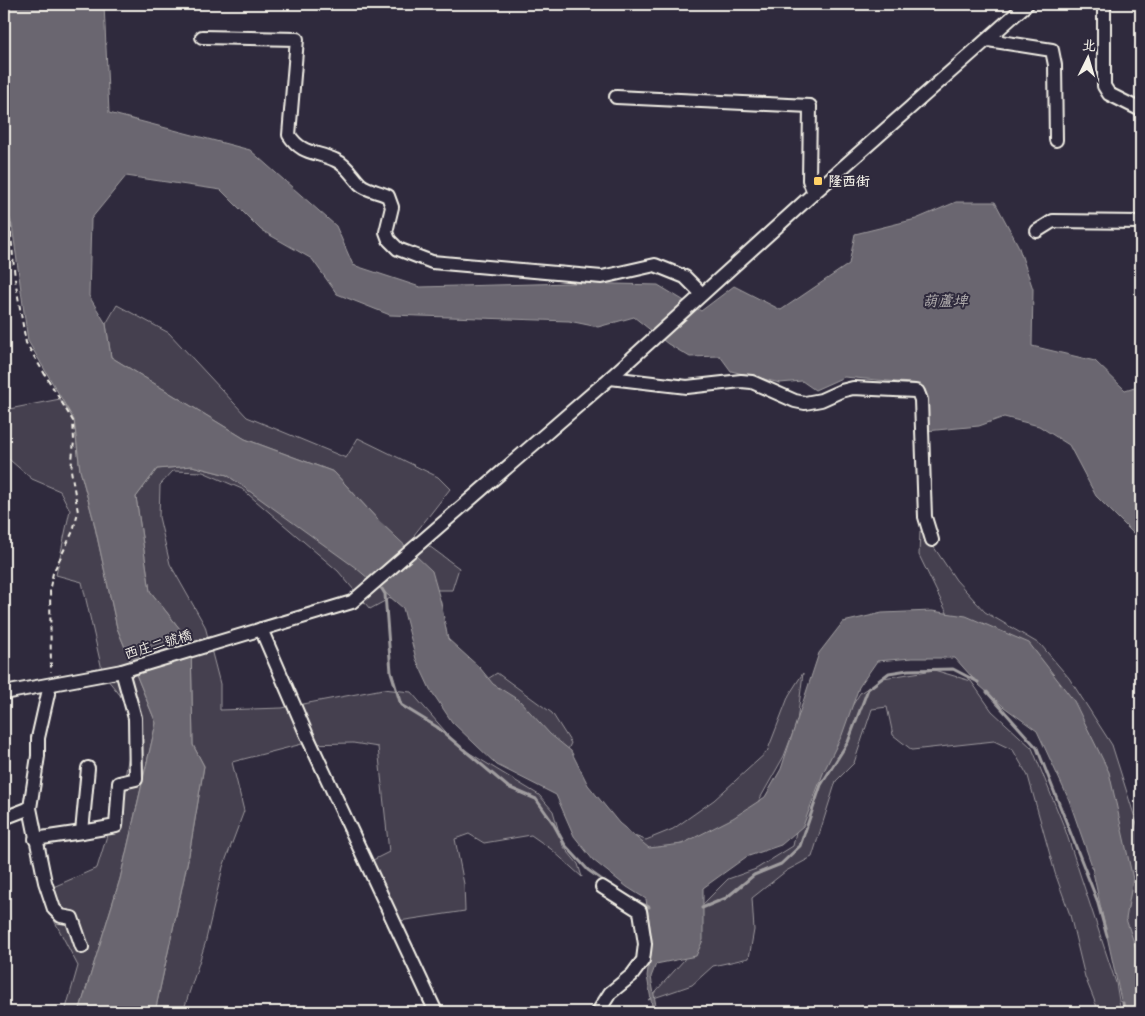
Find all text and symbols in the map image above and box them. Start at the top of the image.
north arrow [1062,32,1112,82]
text: 北 [1081,32,1097,59]
place label: 隆西街 [828,169,870,194]
marker: 隆西街 [812,175,824,187]
water label: 葫蘆埤 [922,288,969,314]
street label: 西庄二號橋 [121,622,195,667]

